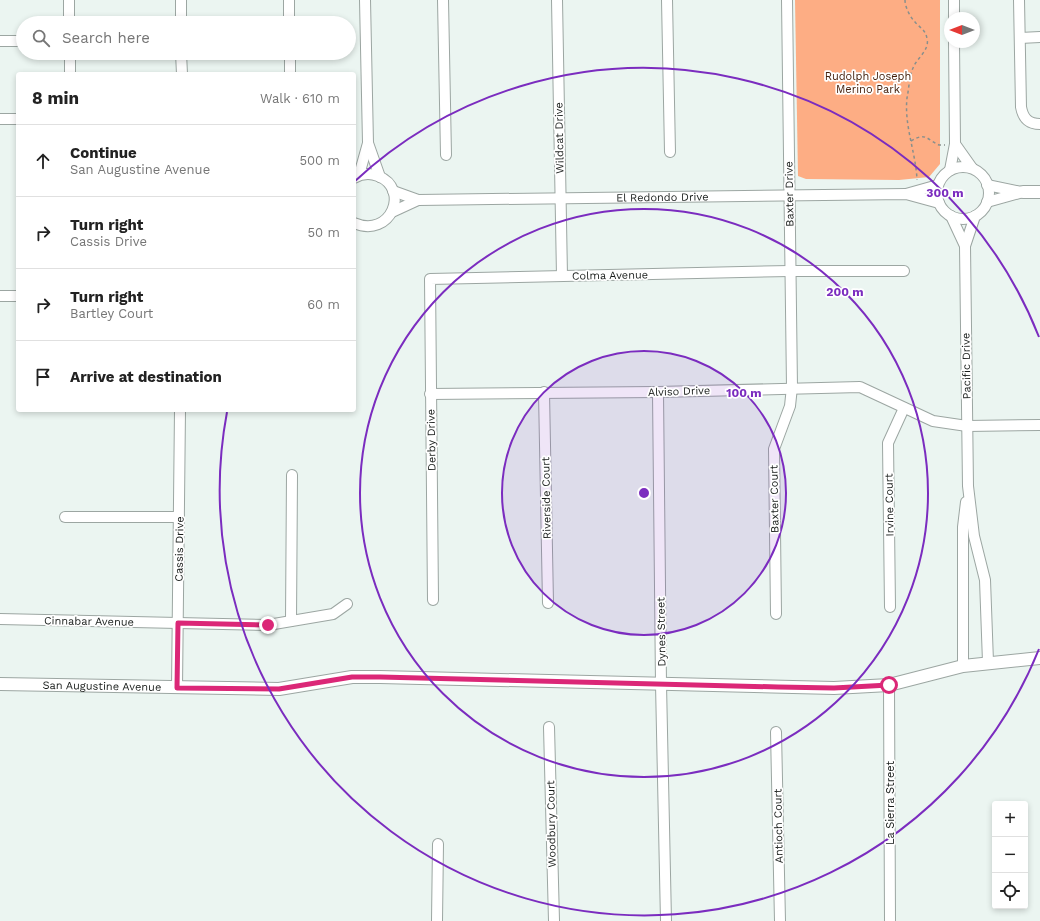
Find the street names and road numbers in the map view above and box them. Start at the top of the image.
street label: Wildcat Drive [552,102,567,174]
street label: Baxter Drive [782,161,797,227]
street label: El Redondo Drive [616,190,709,205]
street label: Colma Avenue [572,268,648,283]
street label: Pacific Drive [959,333,974,399]
street label: Alviso Drive [648,384,711,399]
street label: Derby Drive [424,409,439,471]
street label: Riverside Court [539,457,554,539]
street label: Baxter Court [767,465,782,533]
street label: Irvine Court [882,473,897,537]
street label: Cassis Drive [172,516,187,582]
street label: Dynes Street [654,597,669,667]
street label: Cinnabar Avenue [44,614,134,629]
street label: San Augustine Avenue [42,679,161,694]
street label: La Sierra Street [884,760,897,845]
street label: Woodbury Court [544,780,559,868]
street label: Antioch Court [771,788,786,863]

